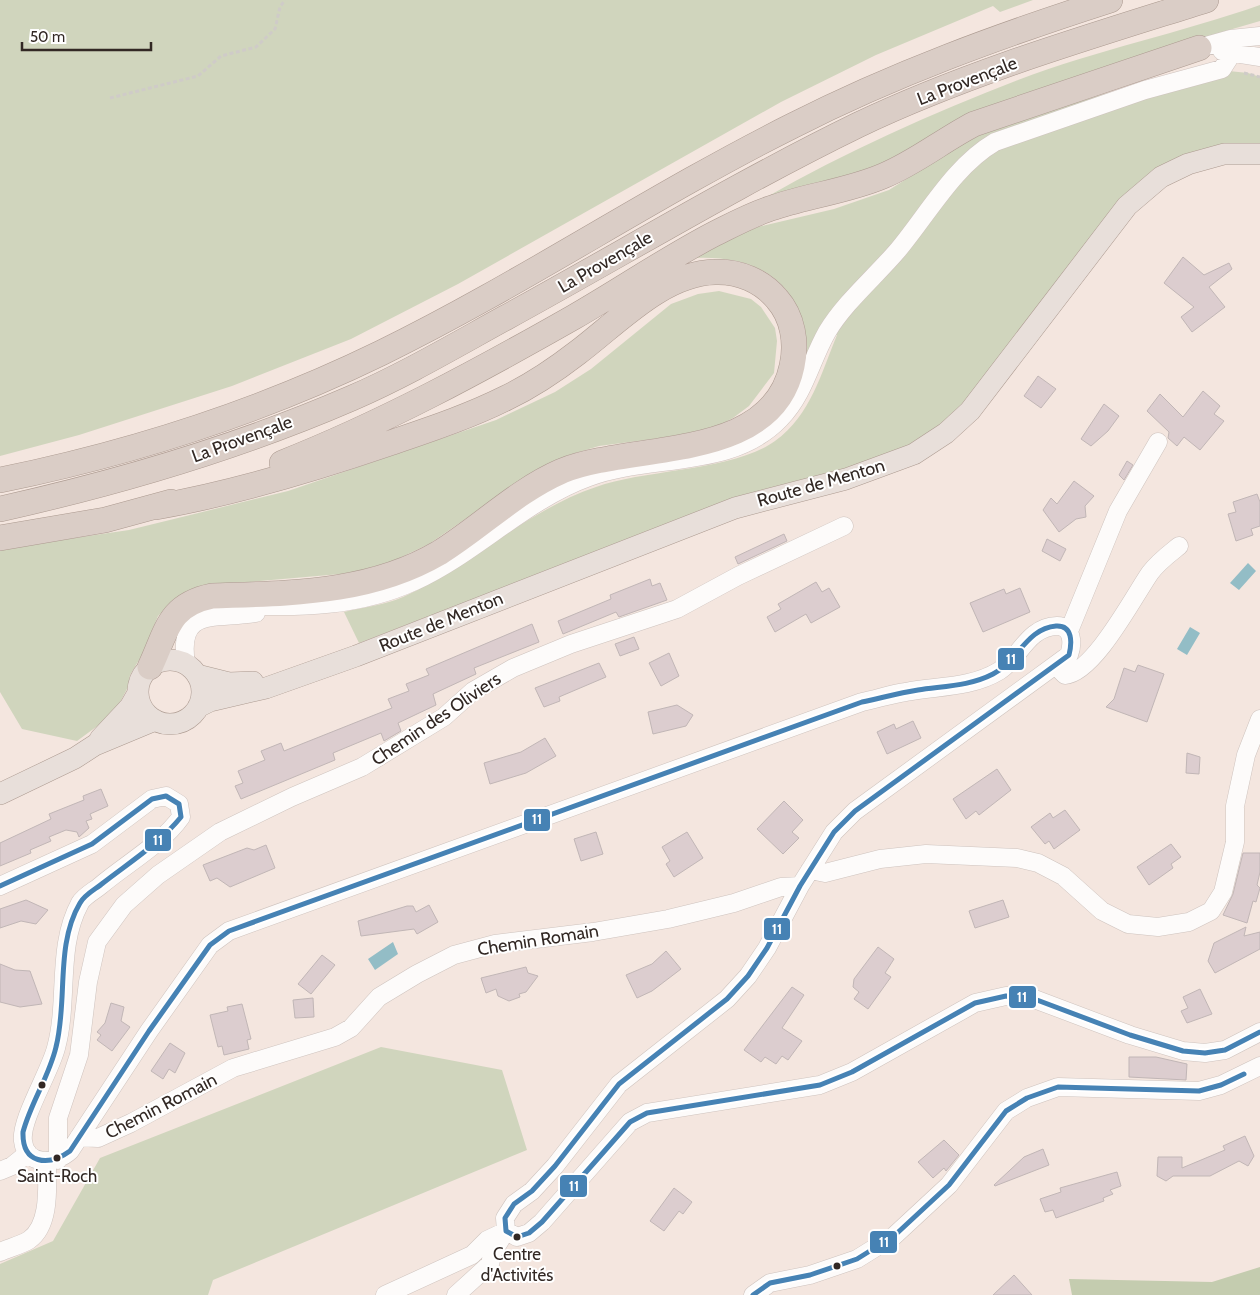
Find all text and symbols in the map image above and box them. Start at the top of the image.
scale bar [22,20,151,52]
text: 50 m [30,28,65,46]
street label: La Provençale [914,52,1020,110]
street label: La Provençale [554,226,656,298]
street label: La Provençale [189,411,295,467]
street label: Route de Menton [755,454,887,512]
street label: Route de Menton [376,587,506,657]
line badge: 11 [997,647,1025,671]
text: 11 [1006,650,1016,668]
street label: Chemin des Oliviers [367,668,505,770]
line badge: 11 [523,808,551,832]
text: 11 [532,810,542,828]
line badge: 11 [144,828,172,852]
text: 11 [153,831,163,849]
line badge: 11 [763,917,791,941]
street label: Chemin Romain [476,920,600,960]
text: 11 [772,920,782,938]
line badge: 11 [1008,985,1037,1009]
text: 11 [1017,988,1027,1006]
street label: Chemin Romain [101,1068,221,1144]
unlabelled marker [37,1080,47,1090]
marker: Saint-Roch [52,1153,62,1163]
place label: Saint-Roch [17,1166,97,1186]
line badge: 11 [559,1174,588,1198]
text: 11 [569,1177,579,1195]
line badge: 11 [869,1230,898,1254]
marker: Centre d'Activités [512,1232,522,1242]
text: 11 [879,1233,889,1251]
place label: Centre d'Activités [481,1244,553,1285]
unlabelled marker [832,1261,842,1271]

